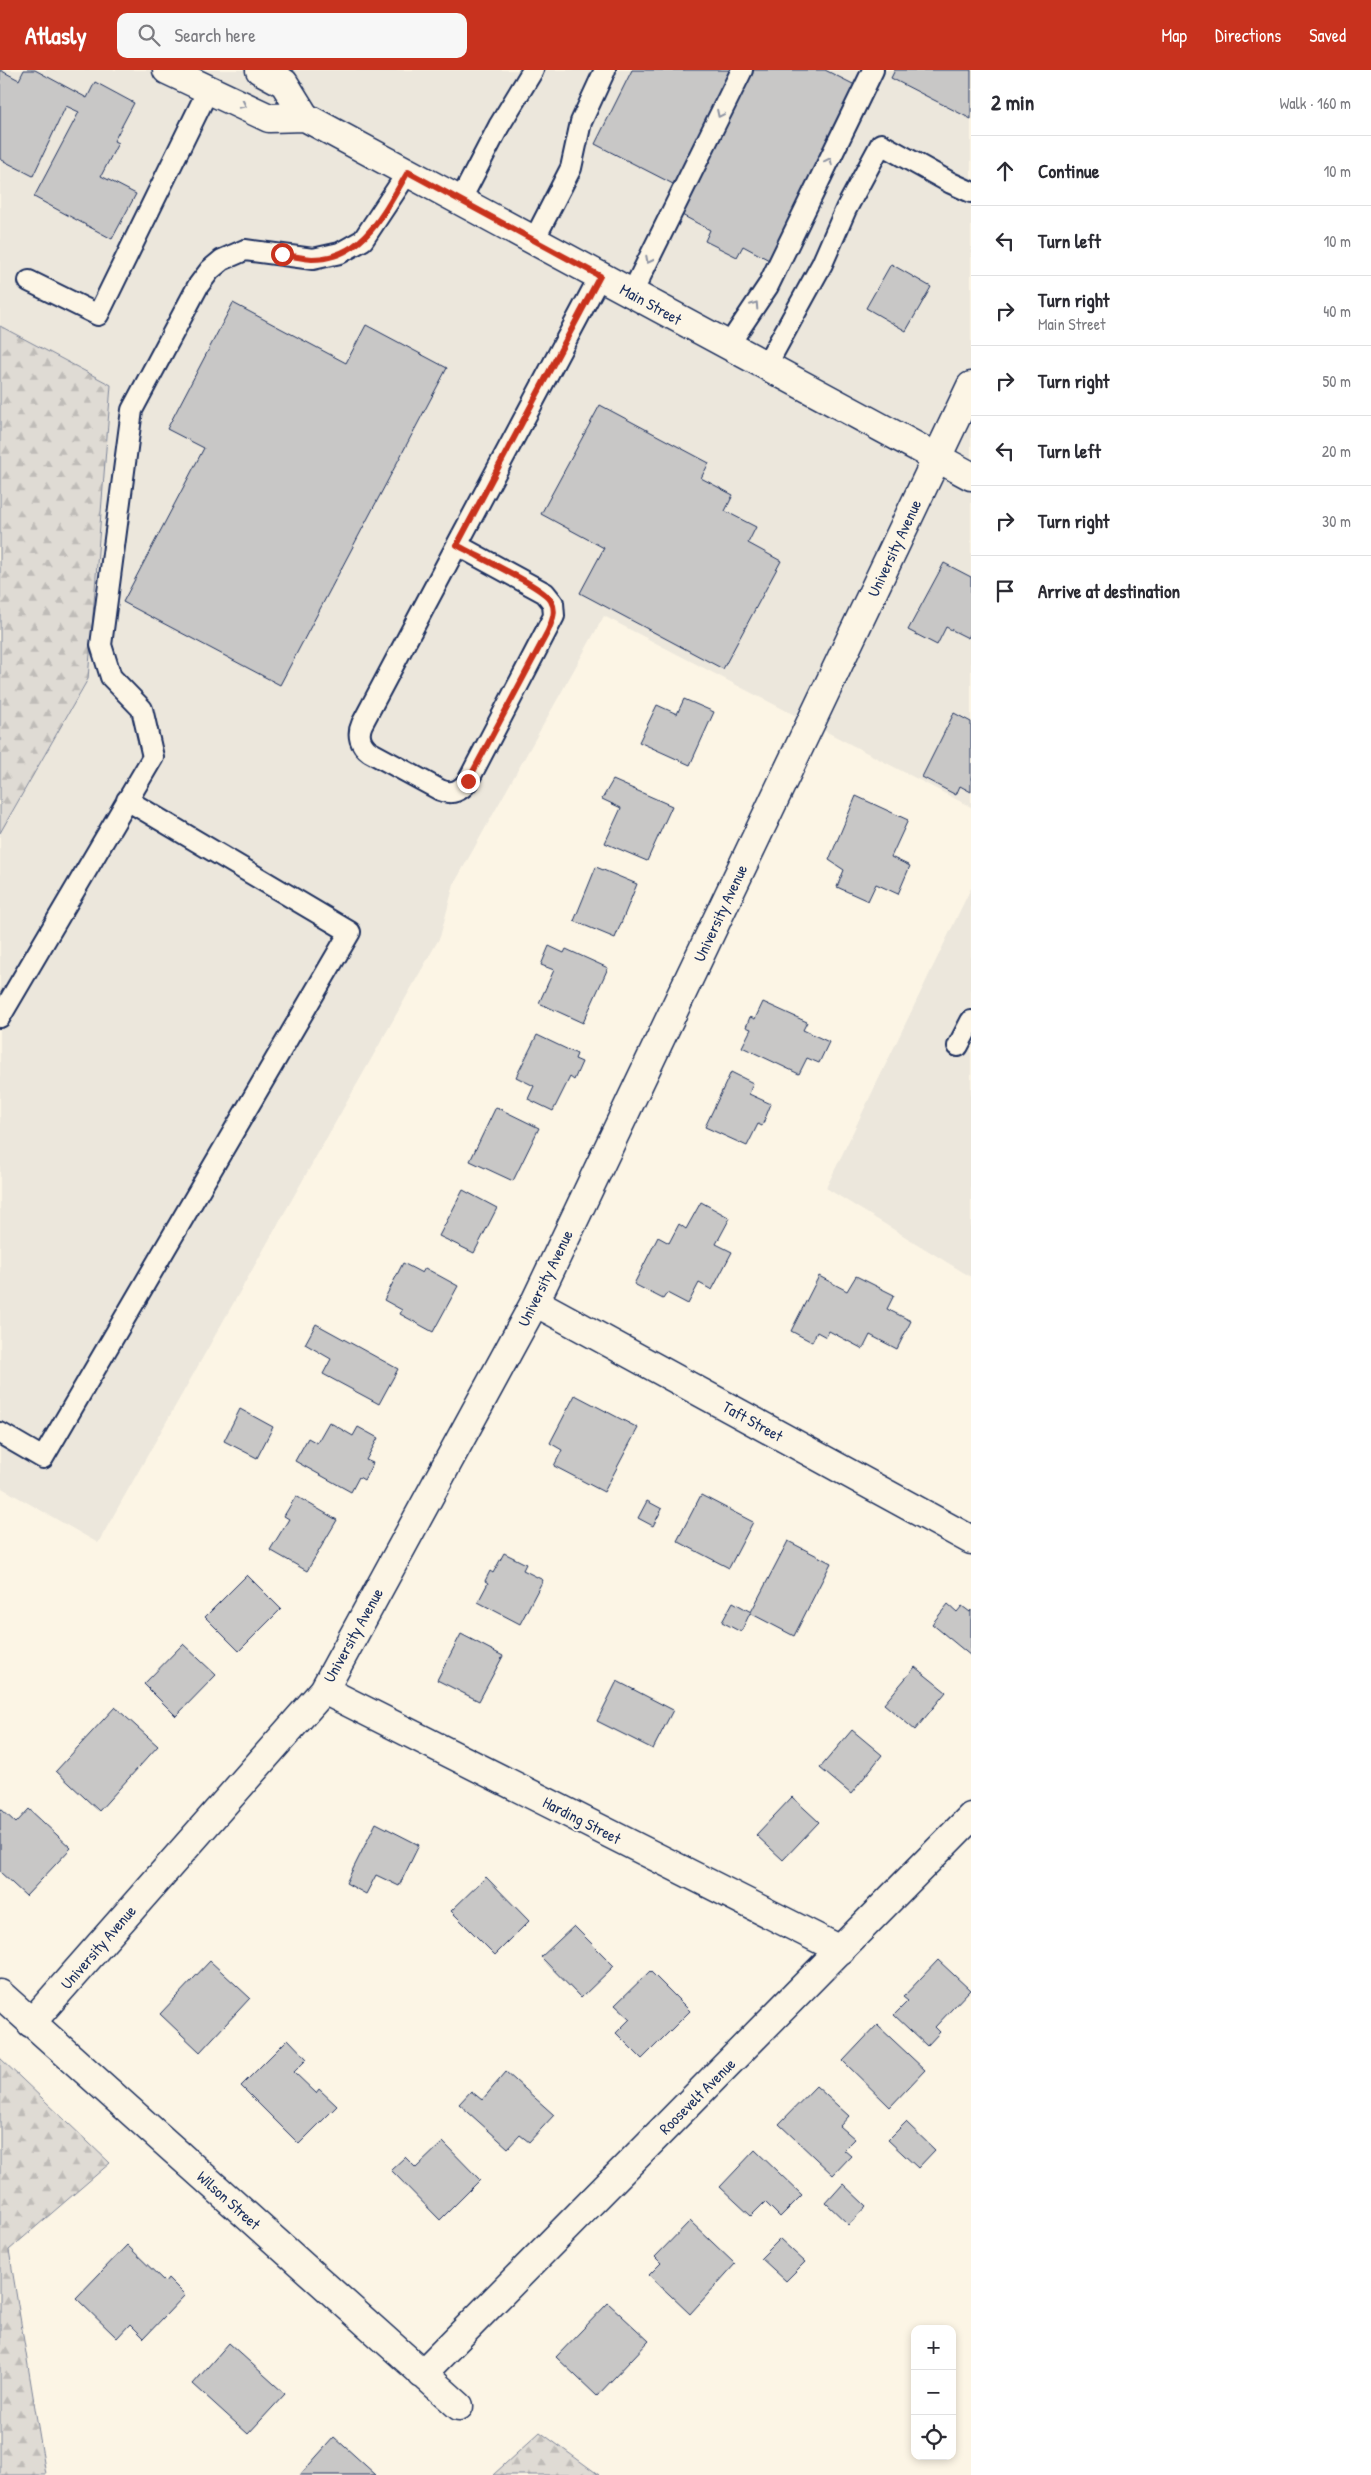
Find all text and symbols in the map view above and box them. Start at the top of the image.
search box [117,13,467,58]
text: Atlasly [25,19,87,51]
icon: search [135,21,163,49]
text: Search here [175,22,256,48]
text: Map [1162,23,1187,48]
text: Directions [1215,23,1281,48]
text: Saved [1309,23,1346,48]
text: 2 min [991,88,1034,117]
text: Walk · 160 m [1279,92,1351,114]
one-way arrow [238,99,247,109]
one-way arrow [716,109,727,118]
one-way arrow [823,157,833,166]
icon: ahead [991,157,1019,185]
text: Continue [1038,158,1099,184]
text: 10 m [1323,160,1351,182]
icon: left [991,227,1019,255]
text: Turn left [1038,228,1101,254]
text: 10 m [1323,230,1351,252]
route start [271,243,294,266]
one-way arrow [645,255,655,264]
street label: Main Street [616,278,686,330]
text: Turn right [1038,287,1109,313]
icon: right [991,297,1019,325]
text: 40 m [1323,300,1351,322]
one-way arrow [749,302,758,311]
text: Main Street [1038,313,1106,335]
icon: right [991,367,1019,395]
text: Turn right [1038,368,1109,394]
text: 50 m [1323,370,1351,392]
icon: left [991,437,1019,465]
text: Turn left [1038,438,1101,464]
text: 20 m [1322,440,1351,462]
street label: University Avenue [862,495,926,600]
icon: right [991,507,1019,535]
text: Turn right [1038,508,1109,534]
text: 30 m [1322,510,1351,532]
icon: arrive [991,577,1019,605]
text: Arrive at destination [1038,578,1180,604]
route end [457,770,480,793]
street label: University Avenue [688,860,752,965]
street label: University Avenue [512,1226,578,1330]
street label: Taft Street [719,1395,788,1447]
street label: University Avenue [318,1583,388,1686]
street label: Harding Street [539,1791,625,1849]
street label: University Avenue [55,1900,141,1994]
street label: Roosevelt Avenue [654,2053,740,2139]
street label: Wilson Street [192,2166,266,2235]
map controls [911,2325,956,2460]
button: + [911,2325,956,2370]
button: − [911,2370,956,2415]
button: locate [911,2415,956,2460]

